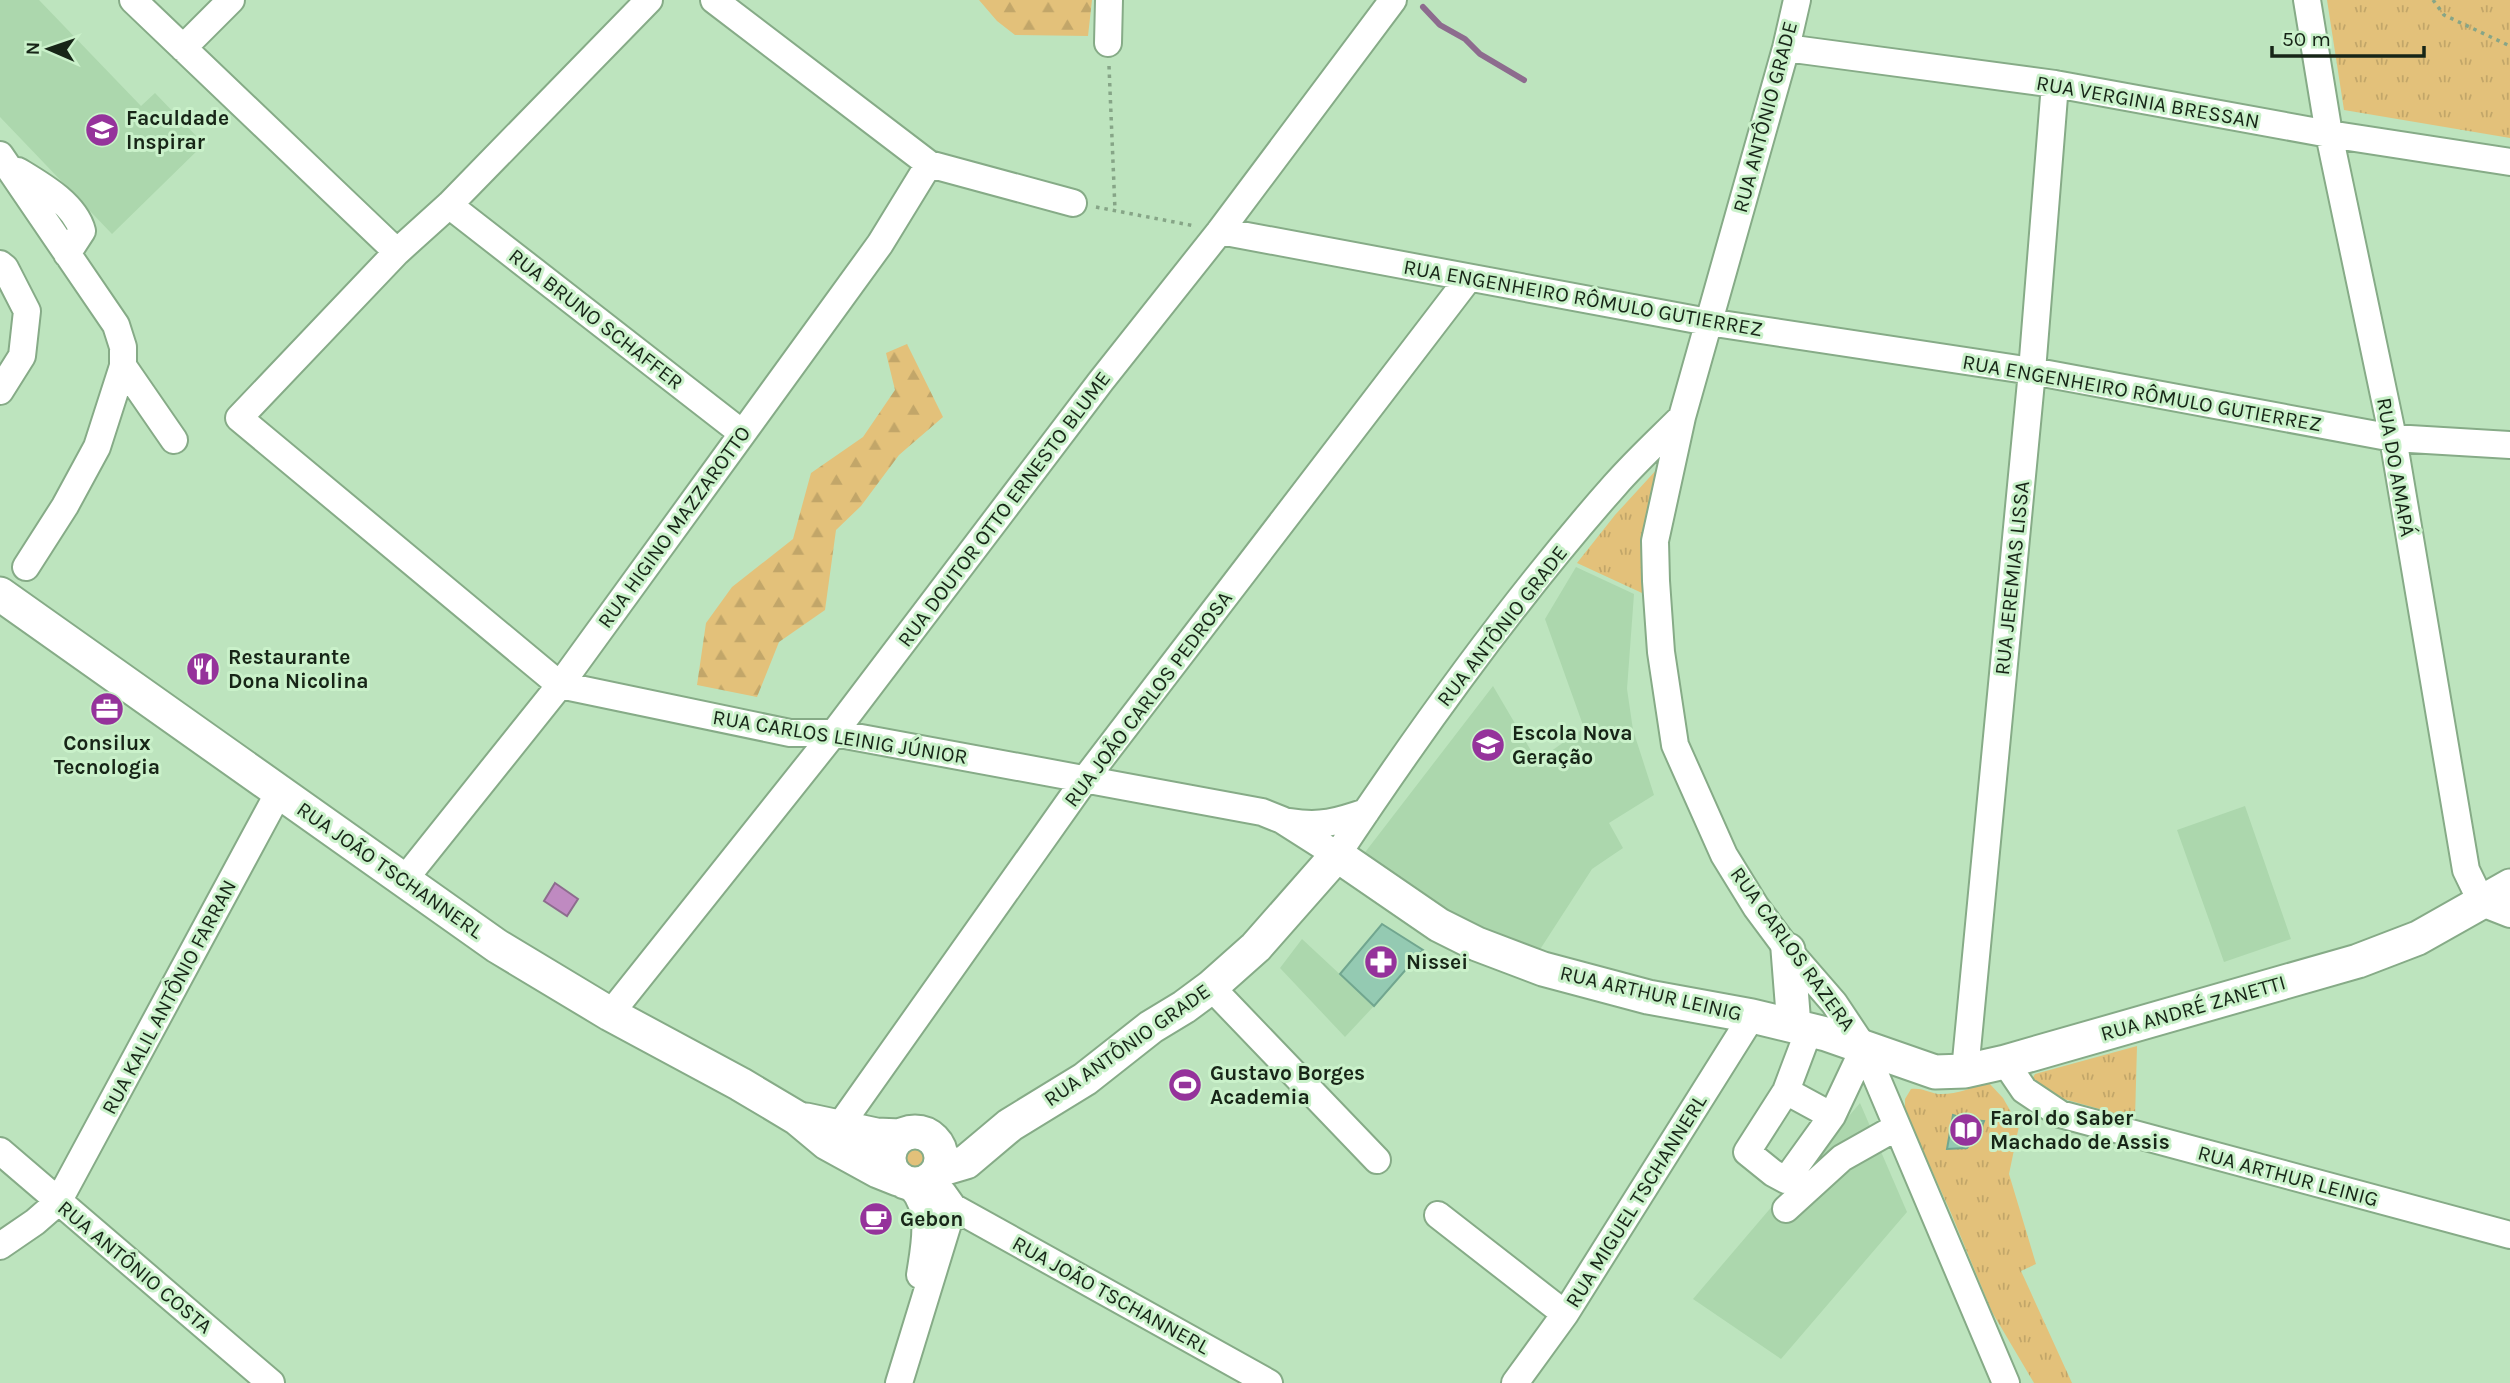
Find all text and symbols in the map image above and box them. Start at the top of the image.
north arrow [14,14,84,84]
scale bar [2272,14,2424,58]
street label: RUA ANTÔNIO GRADE [1728,19,1802,215]
text: 50 m [2282,27,2331,51]
text: N [22,41,44,56]
street label: RUA VERGINIA BRESSAN [2034,71,2262,133]
place label: Faculdade Inspirar [126,106,229,154]
school or university icon: Faculdade Inspirar [83,111,121,149]
street label: RUA BRUNO SCHAFFER [504,244,688,394]
street label: RUA ENGENHEIRO RÔMULO GUTIERREZ [1402,255,1764,341]
street label: RUA ENGENHEIRO RÔMULO GUTIERREZ [1961,350,2323,436]
street label: RUA DOUTOR OTTO ERNESTO BLUME [893,367,1115,651]
street label: RUA DO AMAPÁ [2372,396,2420,538]
street label: RUA HIGINO MAZZAROTTO [593,421,755,633]
street label: RUA JEREMIAS LISSA [1990,480,2034,676]
street label: RUA ANTÔNIO GRADE [1432,541,1572,711]
street label: RUA JOÃO CARLOS PEDROSA [1059,587,1237,811]
place label: Restaurante Dona Nicolina [228,645,369,693]
restaurant icon: Restaurante Dona Nicolina [184,650,222,688]
office icon: Consilux Tecnologia [88,690,126,728]
street label: RUA CARLOS LEINIG JÚNIOR [711,705,969,769]
place label: Escola Nova Geração [1512,721,1633,769]
school or university icon: Escola Nova Geração [1469,726,1507,764]
place label: Consilux Tecnologia [54,731,160,779]
street label: RUA JOÃO TSCHANNERL [292,797,488,944]
street label: RUA CARLOS RAZERA [1726,862,1860,1036]
street label: RUA KALIL ANTÔNIO FARRAN [97,876,241,1118]
pharmacy icon: Nissei [1362,943,1400,981]
place label: Nissei [1406,950,1468,974]
street label: RUA ARTHUR LEINIG [1558,960,1744,1026]
street label: RUA ANDRÉ ZANETTI [2098,970,2288,1046]
street label: RUA ANTÔNIO GRADE [1039,979,1215,1111]
place label: Gustavo Borges Academia [1210,1061,1365,1109]
sports icon: Gustavo Borges Academia [1166,1066,1204,1104]
street label: RUA MIGUEL TSCHANNERL [1561,1090,1712,1312]
place label: Farol do Saber Machado de Assis [1990,1106,2170,1154]
library icon: Farol do Saber Machado de Assis [1947,1111,1985,1149]
street label: RUA ARTHUR LEINIG [2195,1140,2381,1212]
street label: RUA ANTÔNIO COSTA [53,1196,217,1338]
cafe icon: Gebon [857,1200,895,1238]
place label: Gebon [900,1207,963,1231]
street label: RUA JOÃO TSCHANNERL [1008,1231,1214,1359]

